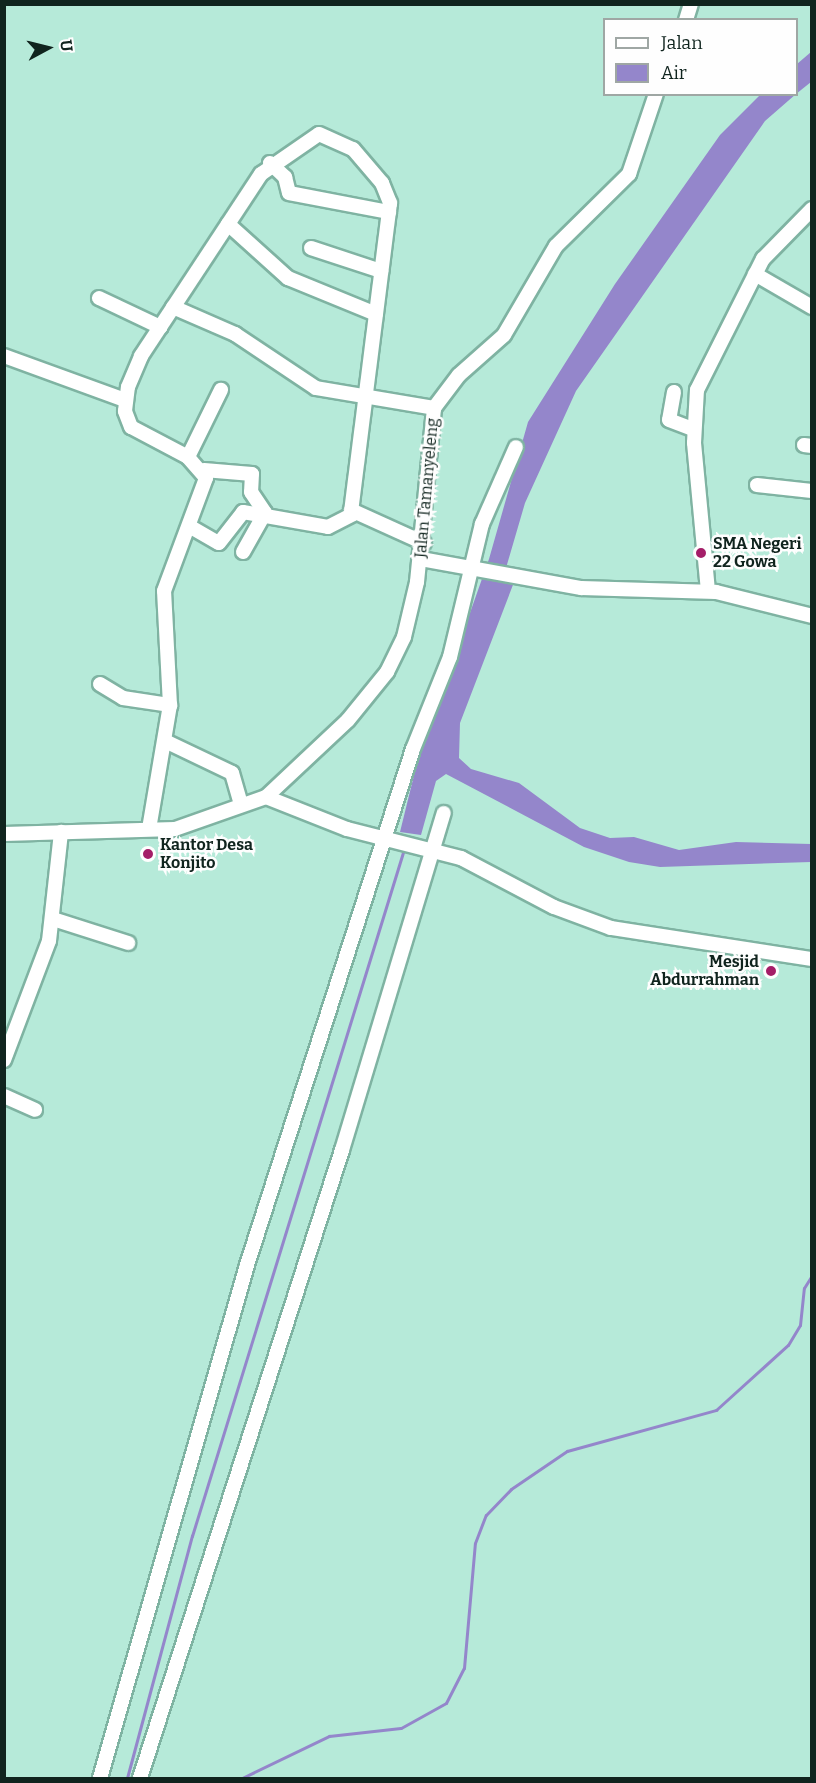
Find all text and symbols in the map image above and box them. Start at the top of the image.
north arrow [18,18,78,78]
legend [603,18,798,96]
text: Jalan [661,32,703,54]
text: U [56,39,77,53]
text: Air [661,62,687,84]
street label: Jalan Tamanyeleng [411,417,443,559]
place label: SMA Negeri 22 Gowa [713,534,802,572]
marker: SMA Negeri 22 Gowa [694,546,708,560]
place label: Kantor Desa Konjito [160,835,253,873]
marker: Kantor Desa Konjito [141,847,155,861]
place label: Mesjid Abdurrahman [650,952,759,990]
marker: Mesjid Abdurrahman [764,964,778,978]

